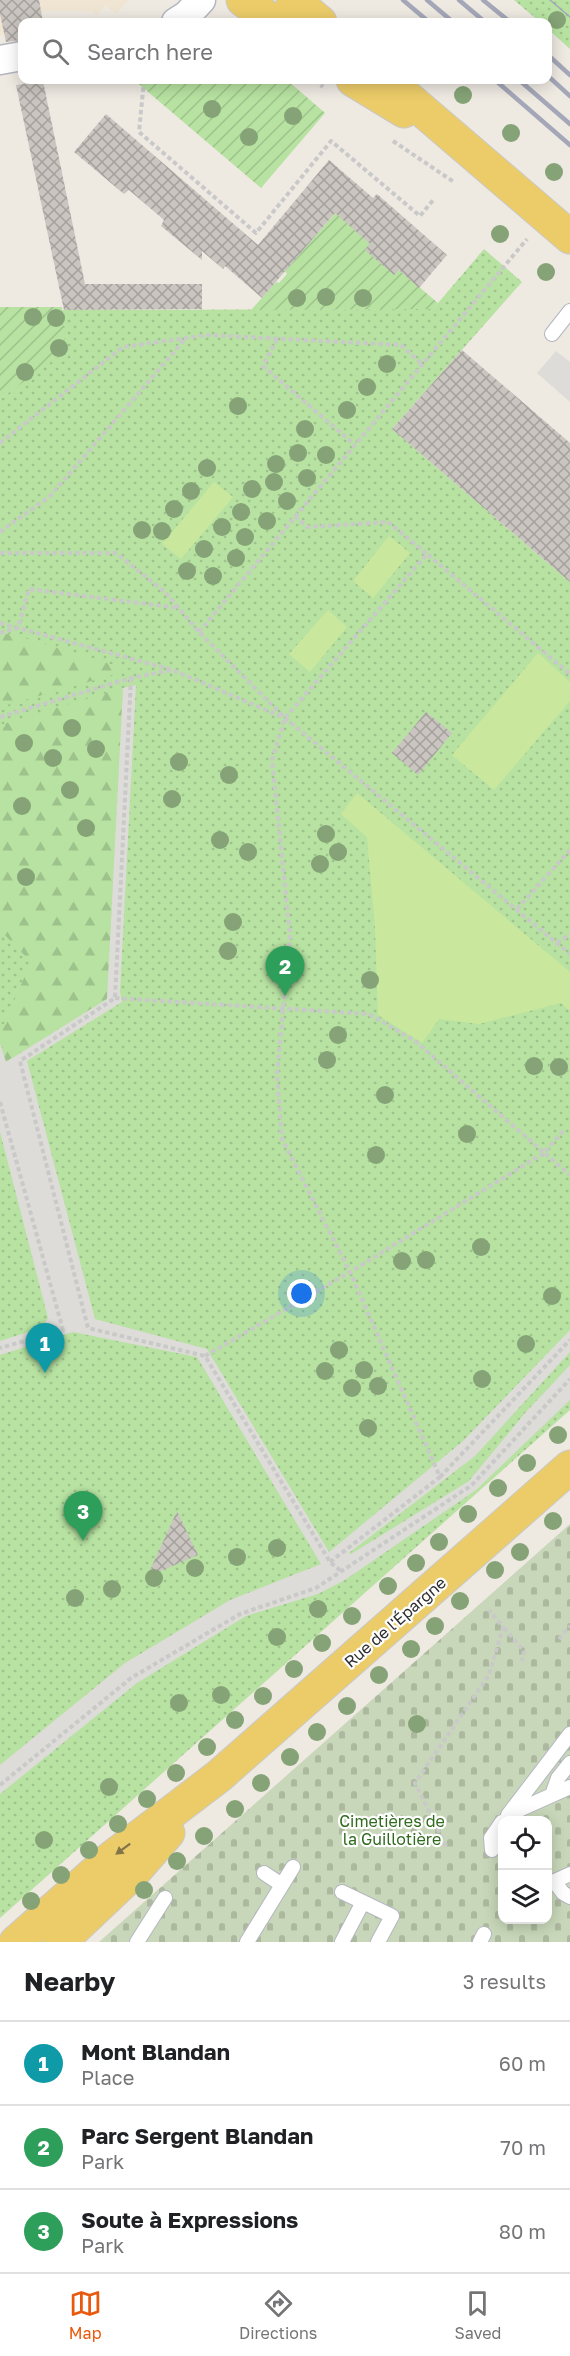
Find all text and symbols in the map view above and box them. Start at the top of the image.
search box [18,18,552,84]
icon: search [39,35,72,68]
text: Search here [87,38,213,65]
pin: 2 [266,946,304,996]
your location [287,1279,316,1308]
pin: 1 [26,1324,64,1373]
pin: 3 [64,1492,103,1541]
street label: Rue de l'Épargne [340,1572,450,1672]
park label: Cimetières de la Guillotière [339,1811,445,1849]
map controls [498,1816,552,1924]
button: locate [498,1816,552,1870]
one-way arrow [115,1843,130,1855]
button: layers [498,1870,552,1924]
text: Nearby [24,1966,115,1997]
text: 3 results [463,1969,546,1993]
text: Mont Blandan [81,2038,230,2065]
text: 1 [38,2051,49,2075]
text: 60 m [499,2051,546,2075]
text: Place [81,2065,134,2089]
text: Parc Sergent Blandan [81,2122,313,2149]
text: 2 [37,2135,50,2159]
text: 70 m [500,2135,546,2159]
text: Park [81,2149,124,2173]
text: Soute à Expressions [81,2206,298,2233]
text: 3 [37,2219,50,2243]
text: 80 m [499,2219,546,2243]
text: Park [81,2233,124,2257]
tab: Map [69,2287,102,2343]
tab: Directions [239,2287,317,2343]
tab: Saved [455,2287,501,2343]

